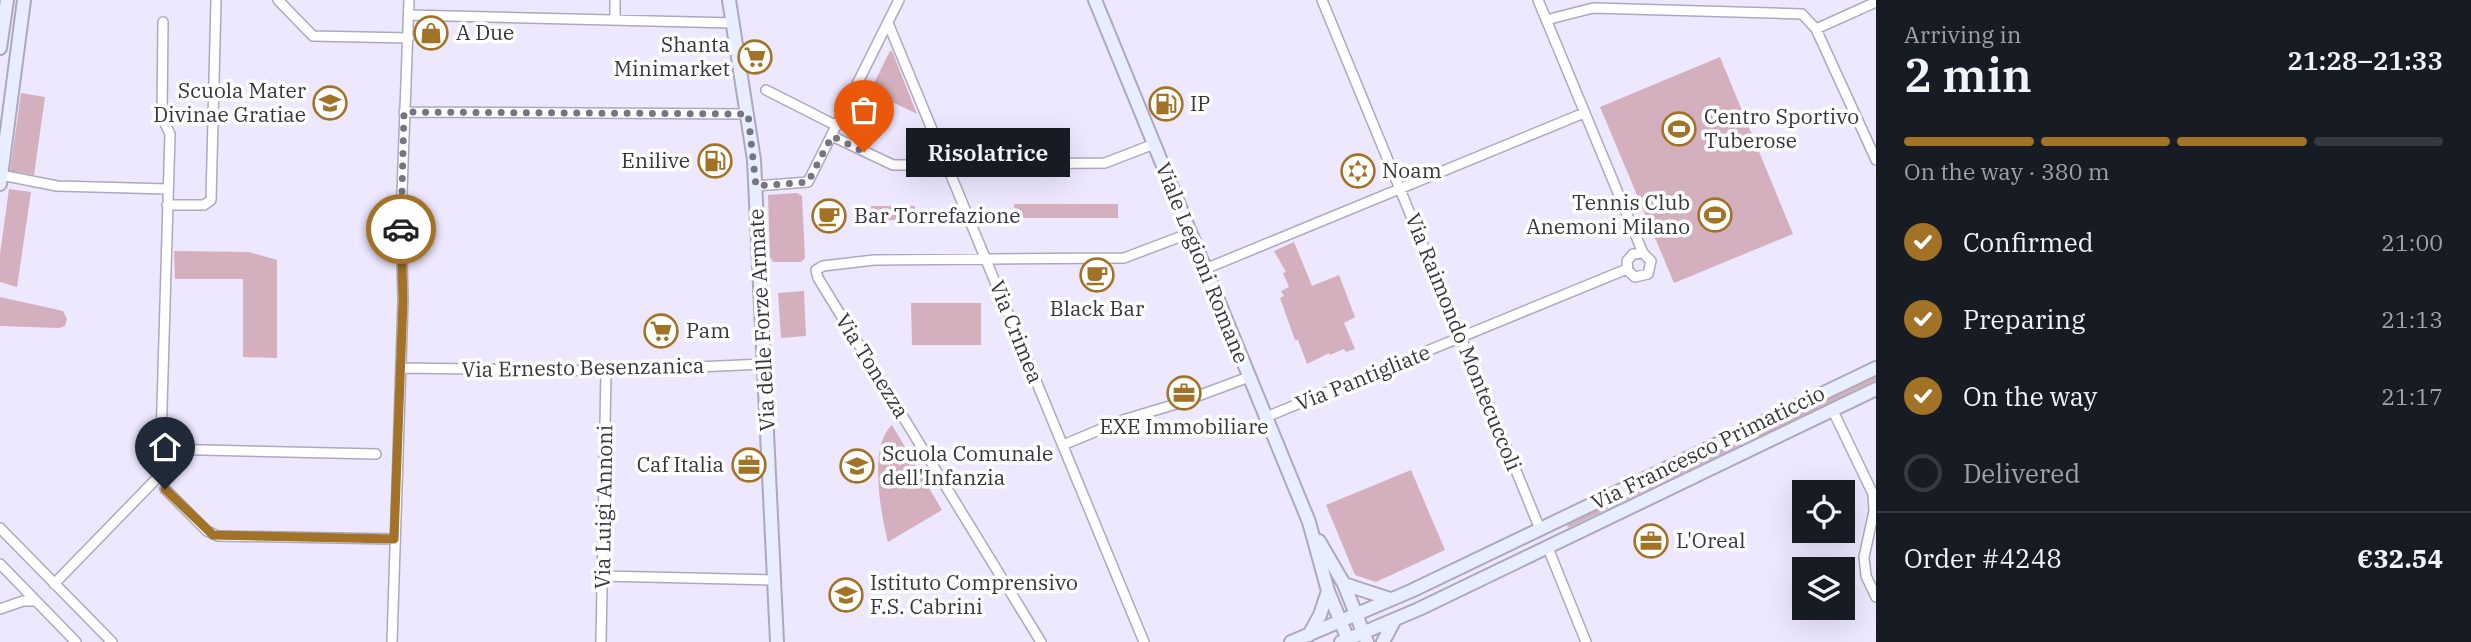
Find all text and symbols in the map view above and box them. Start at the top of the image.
shop icon: A Due [412,14,450,52]
place label: A Due [456,18,514,46]
text: Arriving in [1904,19,2021,49]
place label: Shanta Minimarket [614,30,730,82]
supermarket icon: Shanta Minimarket [736,38,774,76]
text: 21:28–21:33 [2287,43,2443,77]
text: 2 min [1904,45,2032,105]
place label: Scuola Mater Divinae Gratiae [153,76,307,128]
pin [834,80,894,152]
school or university icon: Scuola Mater Divinae Gratiae [311,84,349,122]
fuel station icon: IP [1147,85,1185,123]
place label: IP [1190,89,1210,117]
icon: bag [845,91,883,129]
place label: Centro Sportivo Tuberose [1704,102,1859,154]
sports icon: Centro Sportivo Tuberose [1660,110,1698,148]
callout: Risolatrice [906,128,1070,176]
text: Risolatrice [928,137,1048,167]
fuel station icon: Enilive [696,142,734,180]
place label: Enilive [621,146,690,174]
synagogue icon: Noam [1339,152,1377,190]
place label: Noam [1382,156,1442,184]
text: On the way · 380 m [1904,156,2110,186]
street label: Viale Legioni Romane [1150,158,1256,367]
place label: Tennis Club Anemoni Milano [1526,188,1690,240]
courier [366,194,436,264]
sports icon: Tennis Club Anemoni Milano [1696,196,1734,234]
cafe icon: Bar Torrefazione [810,197,848,235]
place label: Bar Torrefazione [854,201,1021,229]
street label: Via delle Forze Armate [741,208,781,432]
street label: Via Raimondo Montecuccoli [1399,209,1529,475]
icon: car [382,210,420,248]
icon: check [1904,223,1942,261]
text: Confirmed [1963,225,2094,259]
text: 21:00 [2381,227,2443,257]
cafe icon: Black Bar [1078,256,1116,294]
street label: Via Crimea [984,276,1050,387]
place label: Black Bar [1050,294,1145,322]
icon: check [1904,300,1942,338]
text: Preparing [1963,302,2085,336]
text: 21:13 [2381,304,2443,334]
street label: Via Tonezza [830,308,916,423]
supermarket icon: Pam [642,312,680,350]
place label: Pam [686,316,730,344]
street label: Via Pantigliate [1291,337,1434,417]
street label: Via Ernesto Besenzanica [461,351,705,383]
office icon: EXE Immobiliare [1165,374,1203,412]
icon: check [1904,377,1942,415]
street label: Via Francesco Primaticcio [1586,378,1829,516]
text: On the way [1963,379,2097,413]
text: 21:17 [2381,381,2443,411]
place label: EXE Immobiliare [1099,412,1269,440]
pin [135,417,195,489]
street label: Via Luigi Annoni [588,425,618,589]
icon: home [146,428,184,466]
place label: Scuola Comunale dell'Infanzia [882,439,1053,491]
office icon: Caf Italia [730,446,768,484]
school or university icon: Scuola Comunale dell'Infanzia [838,447,876,485]
place label: Caf Italia [637,450,724,478]
text: Delivered [1963,456,2080,490]
map controls [1792,480,1855,620]
button: locate [1792,480,1855,543]
office icon: L'Oreal [1632,522,1670,560]
place label: L'Oreal [1676,526,1745,554]
text: Order #4248 [1904,541,2062,575]
text: €32.54 [2357,541,2443,575]
button: layers [1792,557,1855,620]
place label: Istituto Comprensivo F.S. Cabrini [870,568,1078,620]
school or university icon: Istituto Comprensivo F.S. Cabrini [827,576,865,614]

